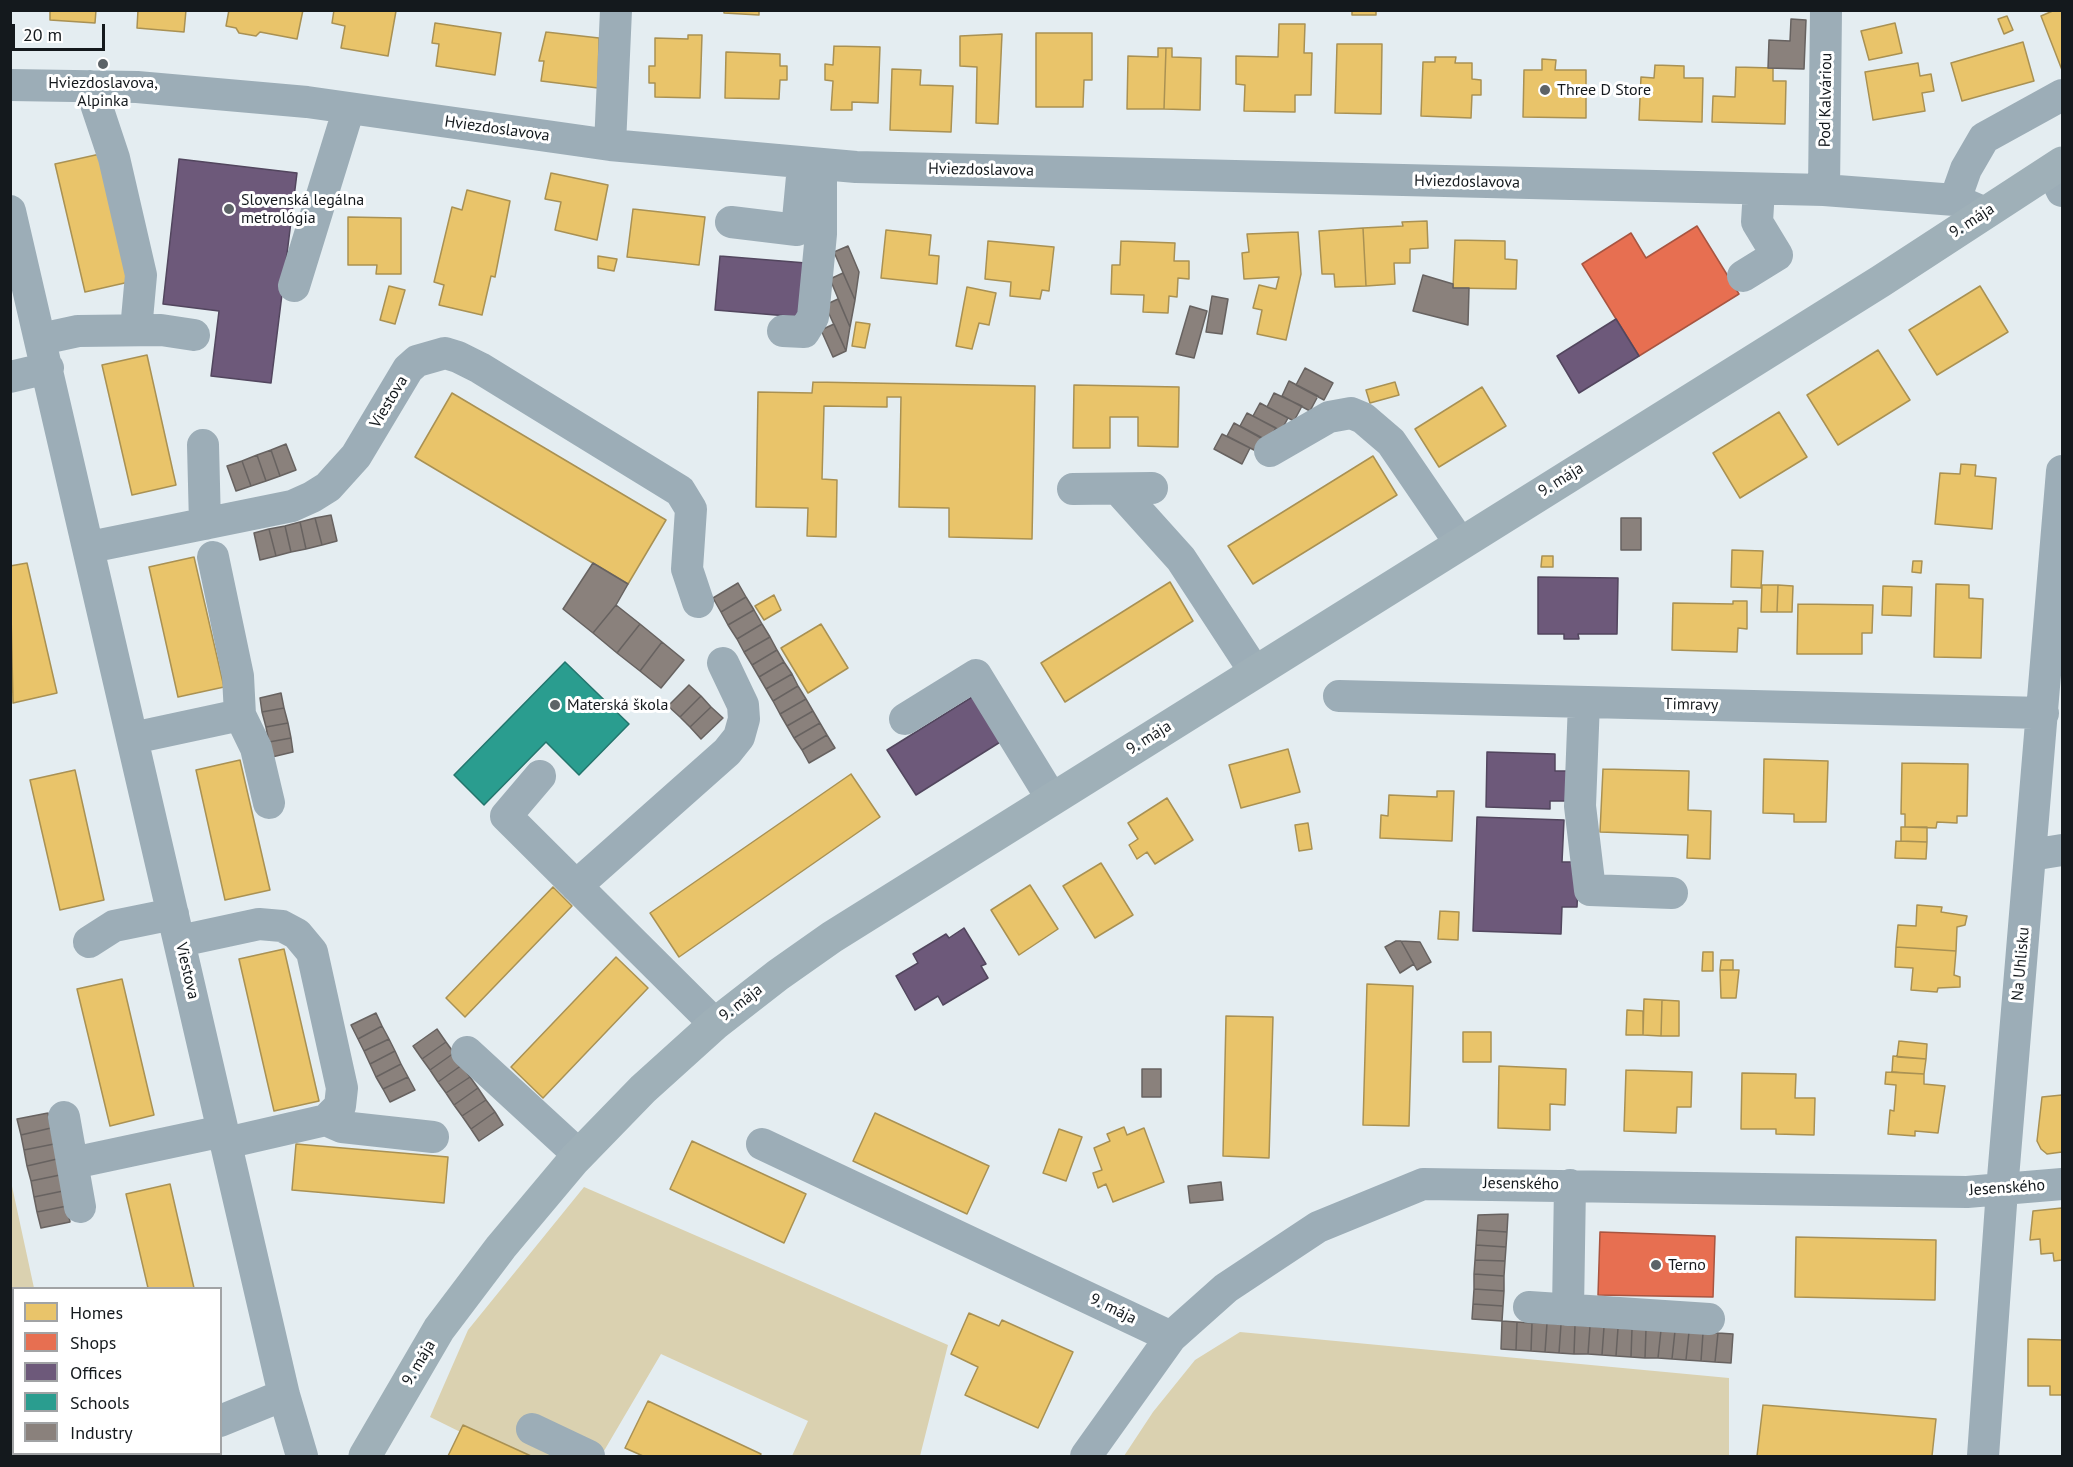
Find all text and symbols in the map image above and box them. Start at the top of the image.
scale bar [15,12,108,50]
text: 20 m [23,23,62,46]
street label: Pod Kalváriou [1816,53,1836,147]
marker: Hviezdoslavova, Alpinka [96,57,110,71]
place label: Hviezdoslavova, Alpinka [48,73,158,111]
place label: Three D Store [1557,80,1651,100]
marker: Three D Store [1538,83,1552,97]
street label: Hviezdoslavova [443,112,551,146]
street label: Hviezdoslavova [928,159,1034,181]
street label: Hviezdoslavova [1414,171,1520,193]
place label: Slovenská legálna metrológia [241,190,364,228]
street label: 9. mája [1946,199,1998,243]
marker: Slovenská legálna metrológia [222,202,236,216]
street label: Viestova [366,372,412,432]
street label: 9. mája [1535,459,1587,501]
place label: Materská škola [567,695,668,715]
street label: Timravy [1663,695,1719,715]
marker: Materská škola [548,698,562,712]
street label: 9. mája [1123,717,1175,759]
street label: Na Uhlisku [2008,926,2034,1002]
street label: Viestova [171,941,203,1001]
street label: 9. mája [716,980,766,1026]
street label: Jesenského [1483,1174,1559,1194]
street label: Jesenského [1968,1176,2046,1200]
place label: Terno [1668,1255,1706,1275]
marker: Terno [1649,1258,1663,1272]
legend [12,1287,222,1455]
street label: 9. mája [1087,1290,1139,1328]
text: Homes [70,1301,123,1324]
text: Shops [70,1331,116,1354]
street label: 9. mája [398,1337,440,1389]
text: Offices [70,1361,122,1384]
text: Schools [70,1391,130,1414]
text: Industry [70,1421,133,1444]

